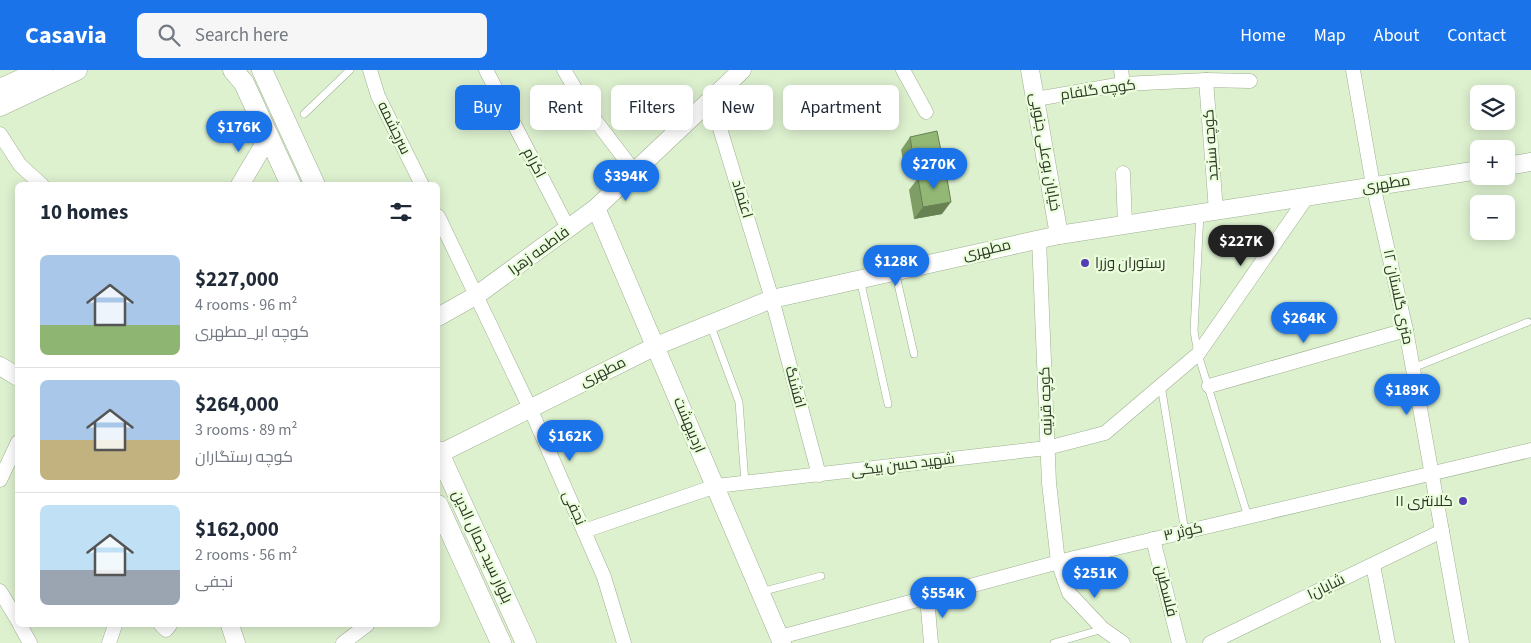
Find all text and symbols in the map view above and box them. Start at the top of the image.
search box [137,13,487,58]
text: Casavia [25,18,107,53]
icon: search [155,21,183,49]
text: Search here [195,22,288,49]
text: Home [1240,23,1286,48]
text: Map [1314,23,1346,48]
text: About [1374,23,1419,48]
text: Contact [1447,23,1506,48]
street label: کوچه گلفام [1059,74,1137,106]
chip: Buy [455,85,520,130]
chip: Rent [530,85,601,130]
chip: Filters [611,85,693,130]
chip: New [703,85,773,130]
chip: Apartment [783,85,899,130]
map controls [1470,85,1515,240]
button: layers [1470,85,1515,130]
street label: خیابان بوعلی جنوبی [1024,91,1066,213]
street label: سرچشمه [372,98,416,158]
street label: کوچه سنجد [1198,108,1224,182]
pin: $176K [204,111,274,153]
text: $176K [217,116,261,138]
button: + [1470,140,1515,185]
street label: اکرام [517,144,551,182]
pin: $270K [899,148,969,190]
text: $270K [912,153,956,175]
pin: $394K [591,160,661,202]
text: $394K [604,165,648,187]
street label: مطهری [1360,170,1412,198]
street label: اعتماد [726,177,758,221]
button: − [1470,195,1515,240]
text: 10 homes [40,197,128,227]
icon: filters [387,198,415,226]
street label: فاطمه زهرا [504,222,574,280]
pin: $227K [1206,224,1276,267]
text: $227K [1219,230,1263,252]
street label: مطهری [961,234,1013,266]
pin: $128K [861,244,931,287]
street label: ۱۲ متری گلستان [1378,247,1418,347]
text: $128K [874,250,918,272]
place label: رستوران وزرا [1095,253,1166,274]
marker: رستوران وزرا [1079,257,1091,269]
text: $227,000 [195,264,279,294]
icon: home [80,275,140,335]
text: 4 rooms · 96 m² [195,294,297,316]
pin: $264K [1269,302,1339,344]
text: $264K [1282,307,1326,329]
text: کوچه ابر_مطهری [195,321,309,343]
street label: مطهری [577,352,629,392]
street label: افشنگ [779,364,811,410]
street label: کوچه قرنیه [1034,366,1058,436]
pin: $189K [1372,374,1442,416]
text: $189K [1385,379,1429,401]
text: $264,000 [195,389,279,419]
street label: اردیبهشت [668,394,710,456]
icon: home [80,400,140,460]
text: 3 rooms · 89 m² [195,419,297,441]
pin: $162K [535,420,605,462]
text: $162K [548,425,592,447]
text: کوچه رستگاران [195,446,293,468]
street label: شهید حسن بیگی [850,448,956,482]
street label: بلوار سید جمال الدین [447,487,517,607]
street label: نجفی [557,487,591,529]
place label: کلانتری ۱۱ [1395,491,1453,512]
marker: کلانتری ۱۱ [1457,495,1469,507]
text: $162,000 [195,514,279,544]
street label: کوثر ۳ [1161,517,1205,547]
icon: home [80,525,140,585]
text: 2 rooms · 56 m² [195,544,297,566]
pin: $251K [1060,556,1130,599]
text: $251K [1073,562,1117,584]
street label: فلسطین [1149,563,1183,619]
street label: شایان۱ [1303,569,1349,605]
text: نجفی [195,571,233,593]
pin: $554K [908,576,978,619]
text: $554K [921,582,965,604]

